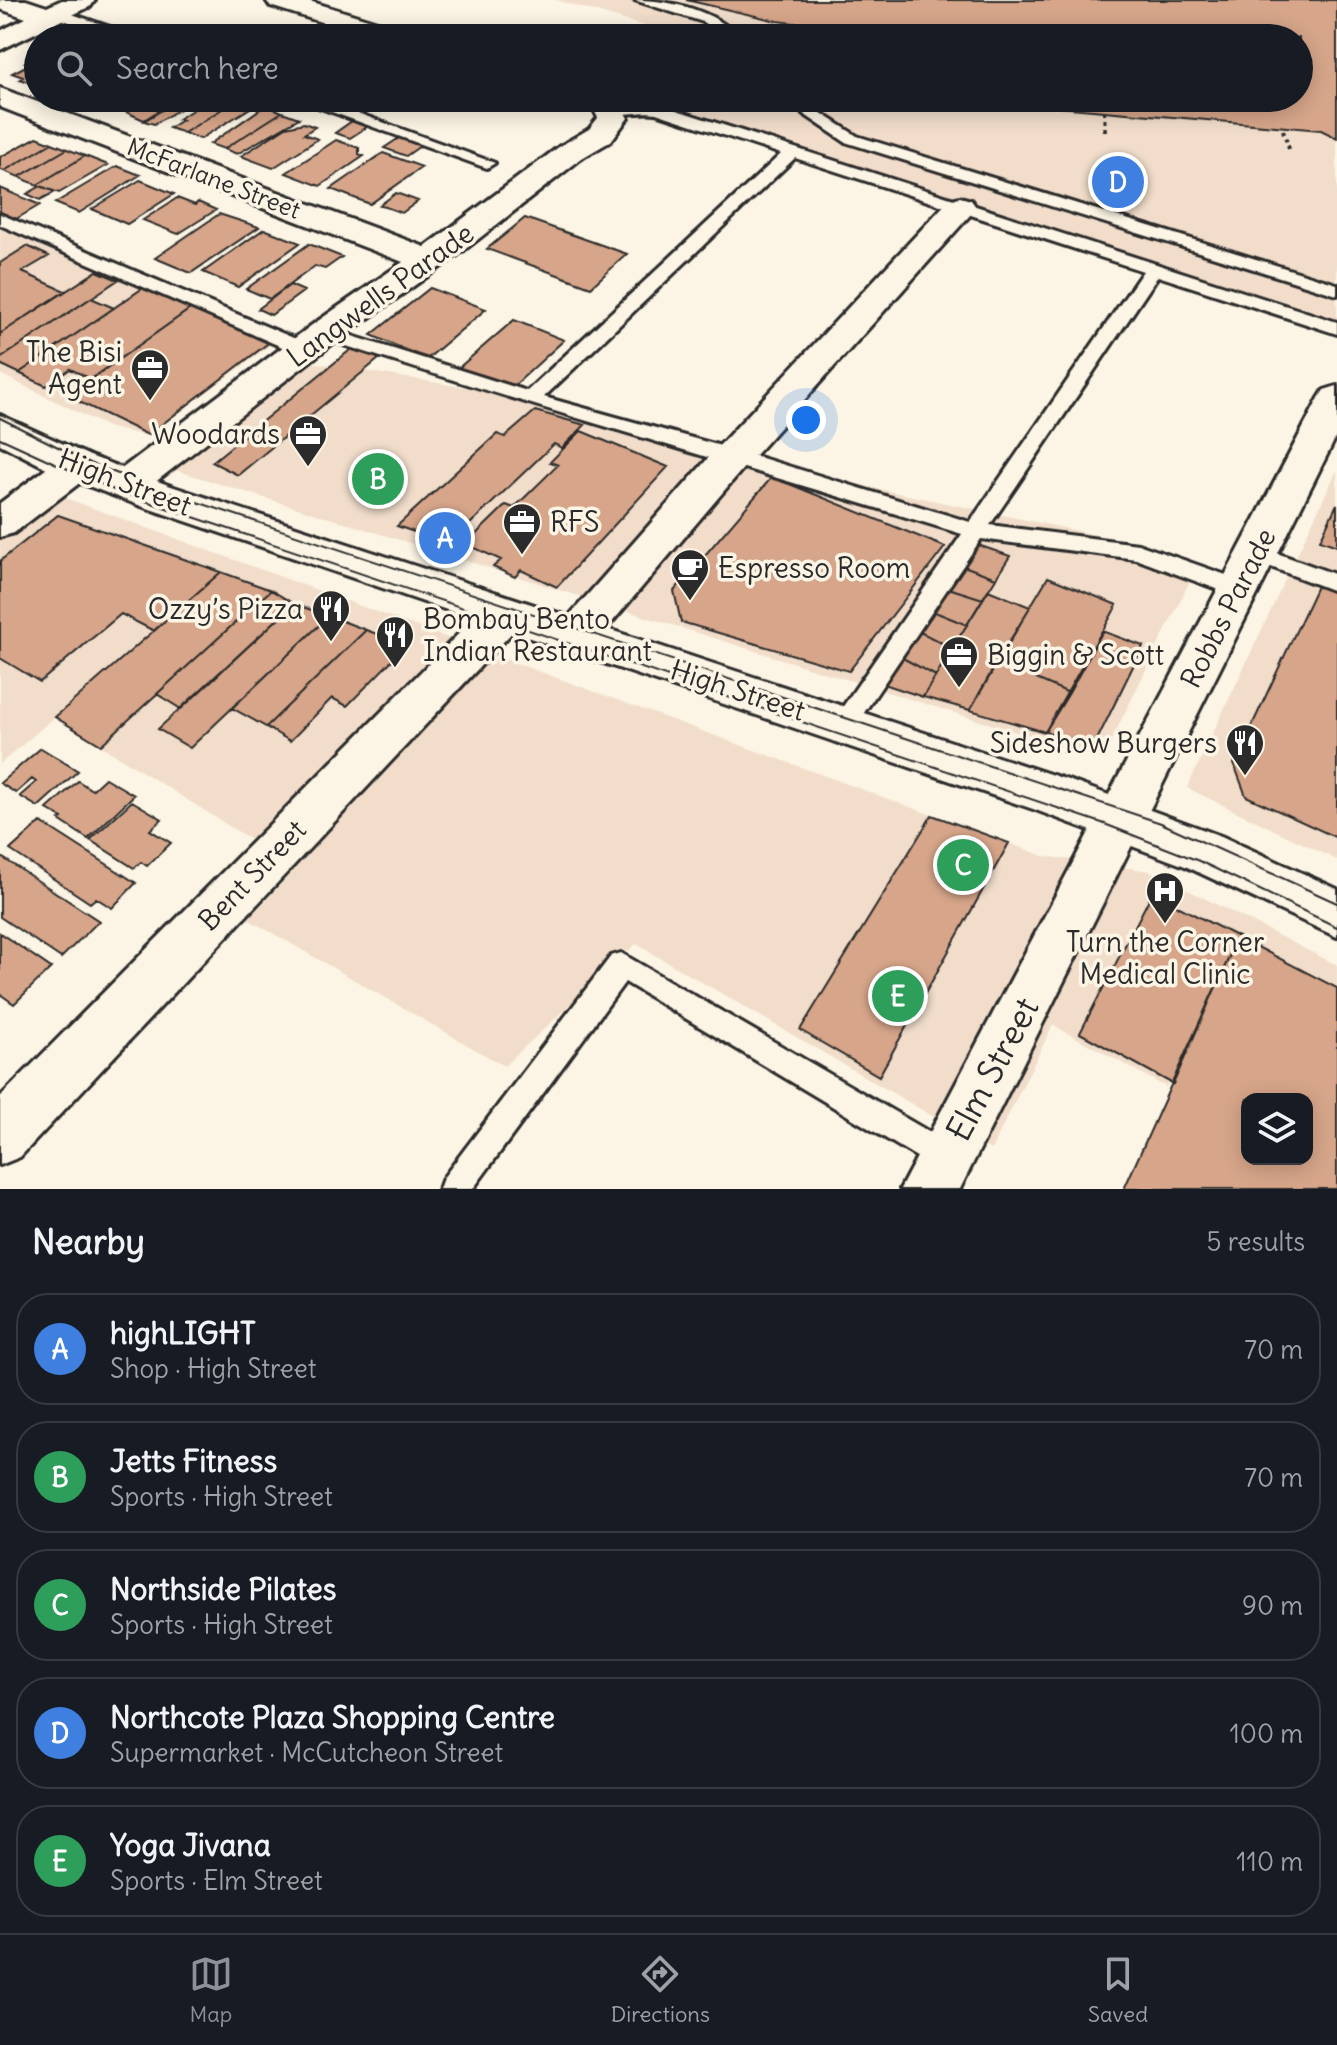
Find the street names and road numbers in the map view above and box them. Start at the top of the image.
street label: McFarlane Street [123,131,305,225]
street label: Langwells Parade [279,215,481,375]
street label: High Street [53,440,197,524]
street label: Robbs Parade [1172,522,1284,694]
street label: High Street [666,651,810,729]
street label: Bent Street [190,812,314,938]
street label: Elm Street [936,990,1048,1148]

